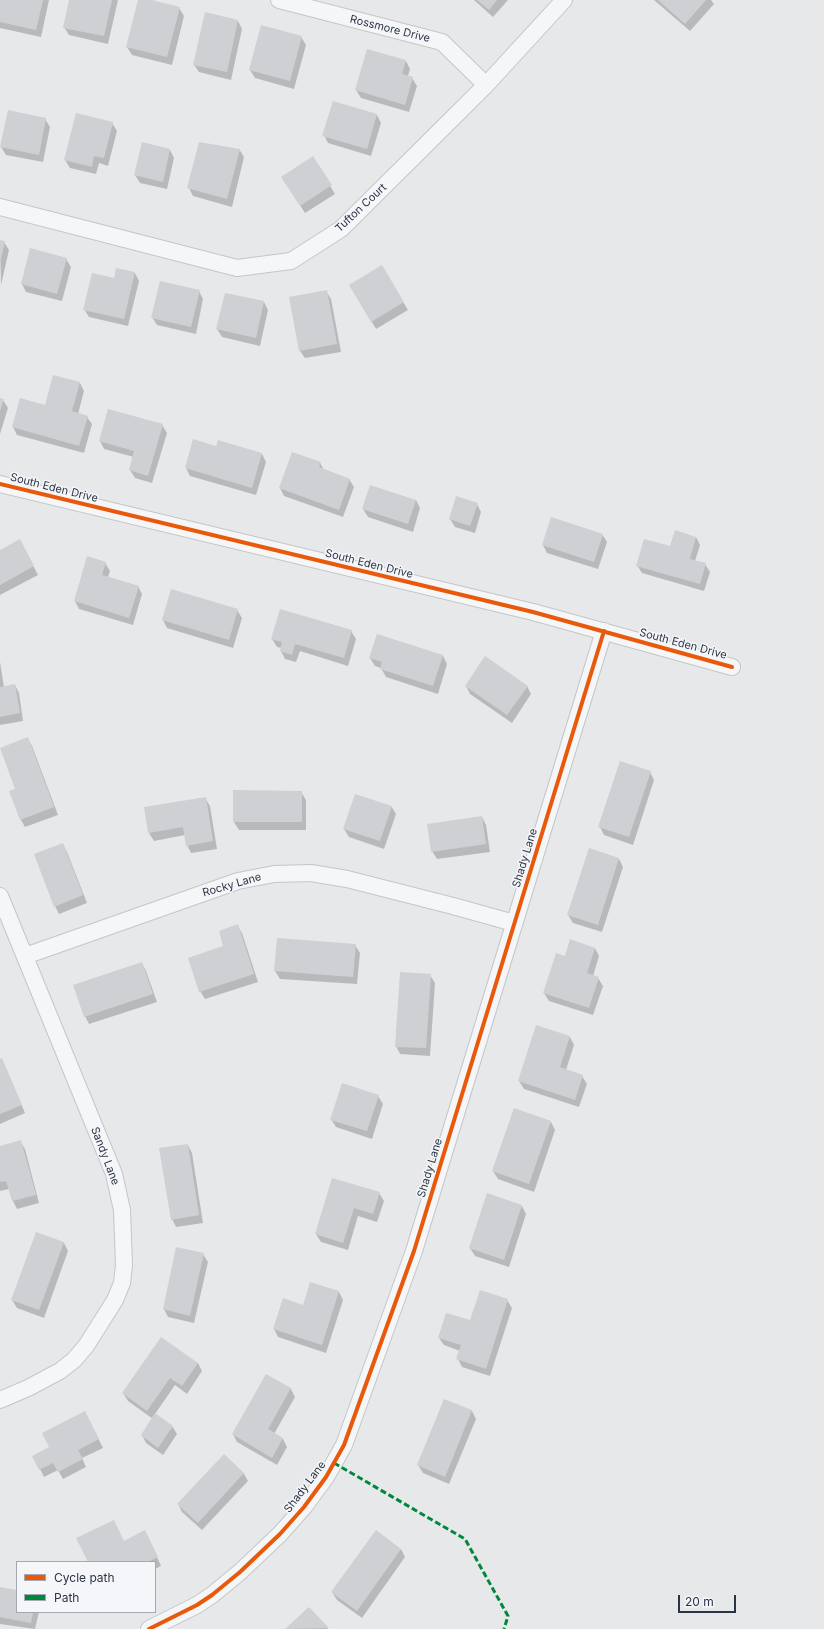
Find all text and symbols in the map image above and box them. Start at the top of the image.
street label: Rossmore Drive [349,13,431,45]
street label: Tufton Court [333,181,389,235]
street label: South Eden Drive [9,471,99,505]
street label: South Eden Drive [324,547,414,581]
street label: South Eden Drive [638,626,728,662]
street label: Shady Lane [510,827,540,889]
street label: Rocky Lane [201,870,263,900]
street label: Sandy Lane [88,1125,122,1187]
street label: Shady Lane [415,1137,445,1199]
street label: Shady Lane [281,1459,329,1515]
legend [16,1561,156,1613]
text: Cycle path [54,1570,115,1585]
scale bar [680,1587,738,1613]
text: Path [54,1590,79,1605]
text: 20 m [685,1594,714,1609]

